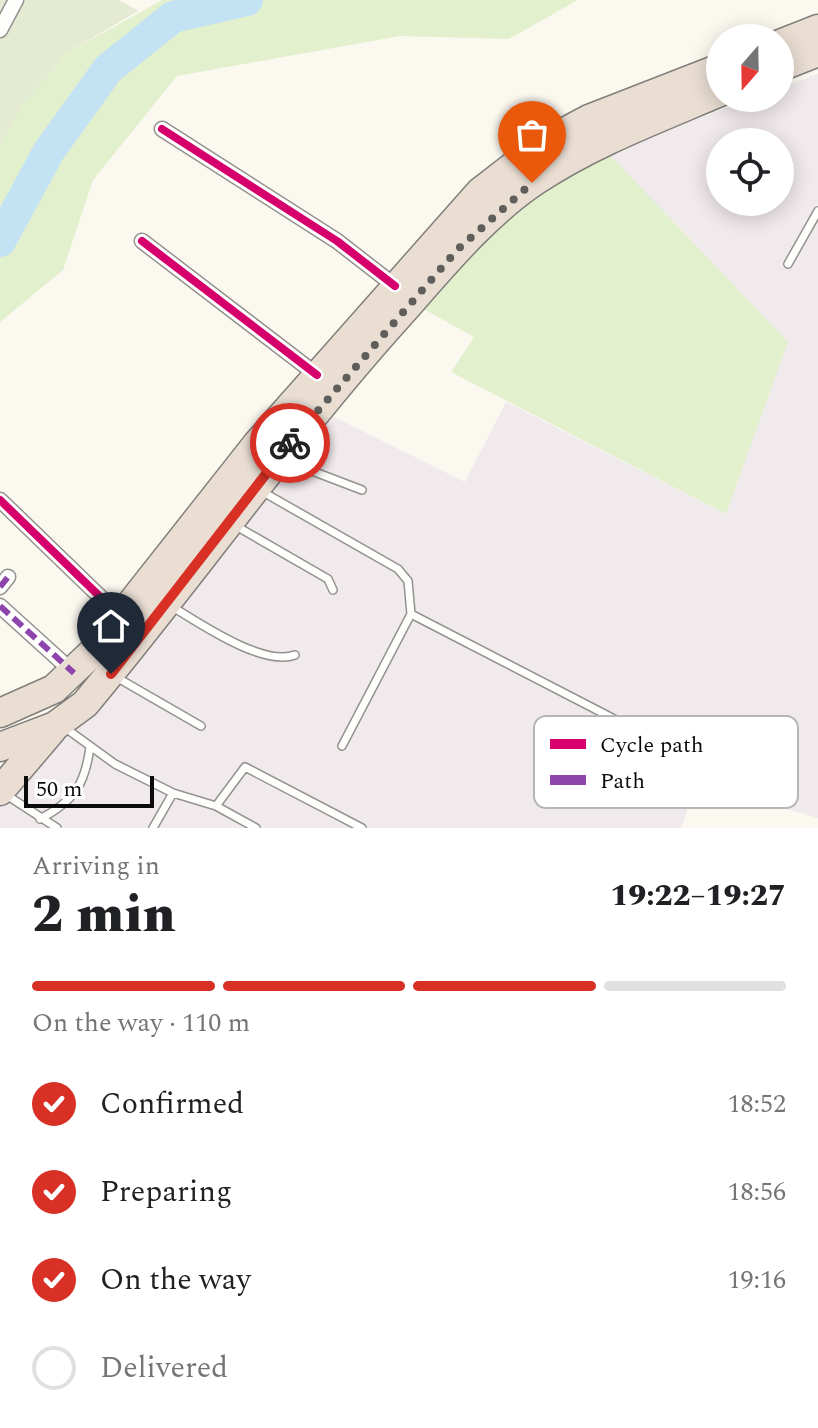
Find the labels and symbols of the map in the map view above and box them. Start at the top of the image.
north arrow [706,24,794,112]
pin [498,101,566,183]
courier [250,403,330,483]
pin [77,592,145,674]
legend [534,716,798,808]
text: Cycle path [600,729,704,762]
text: Path [600,765,645,798]
scale bar [24,772,154,808]

